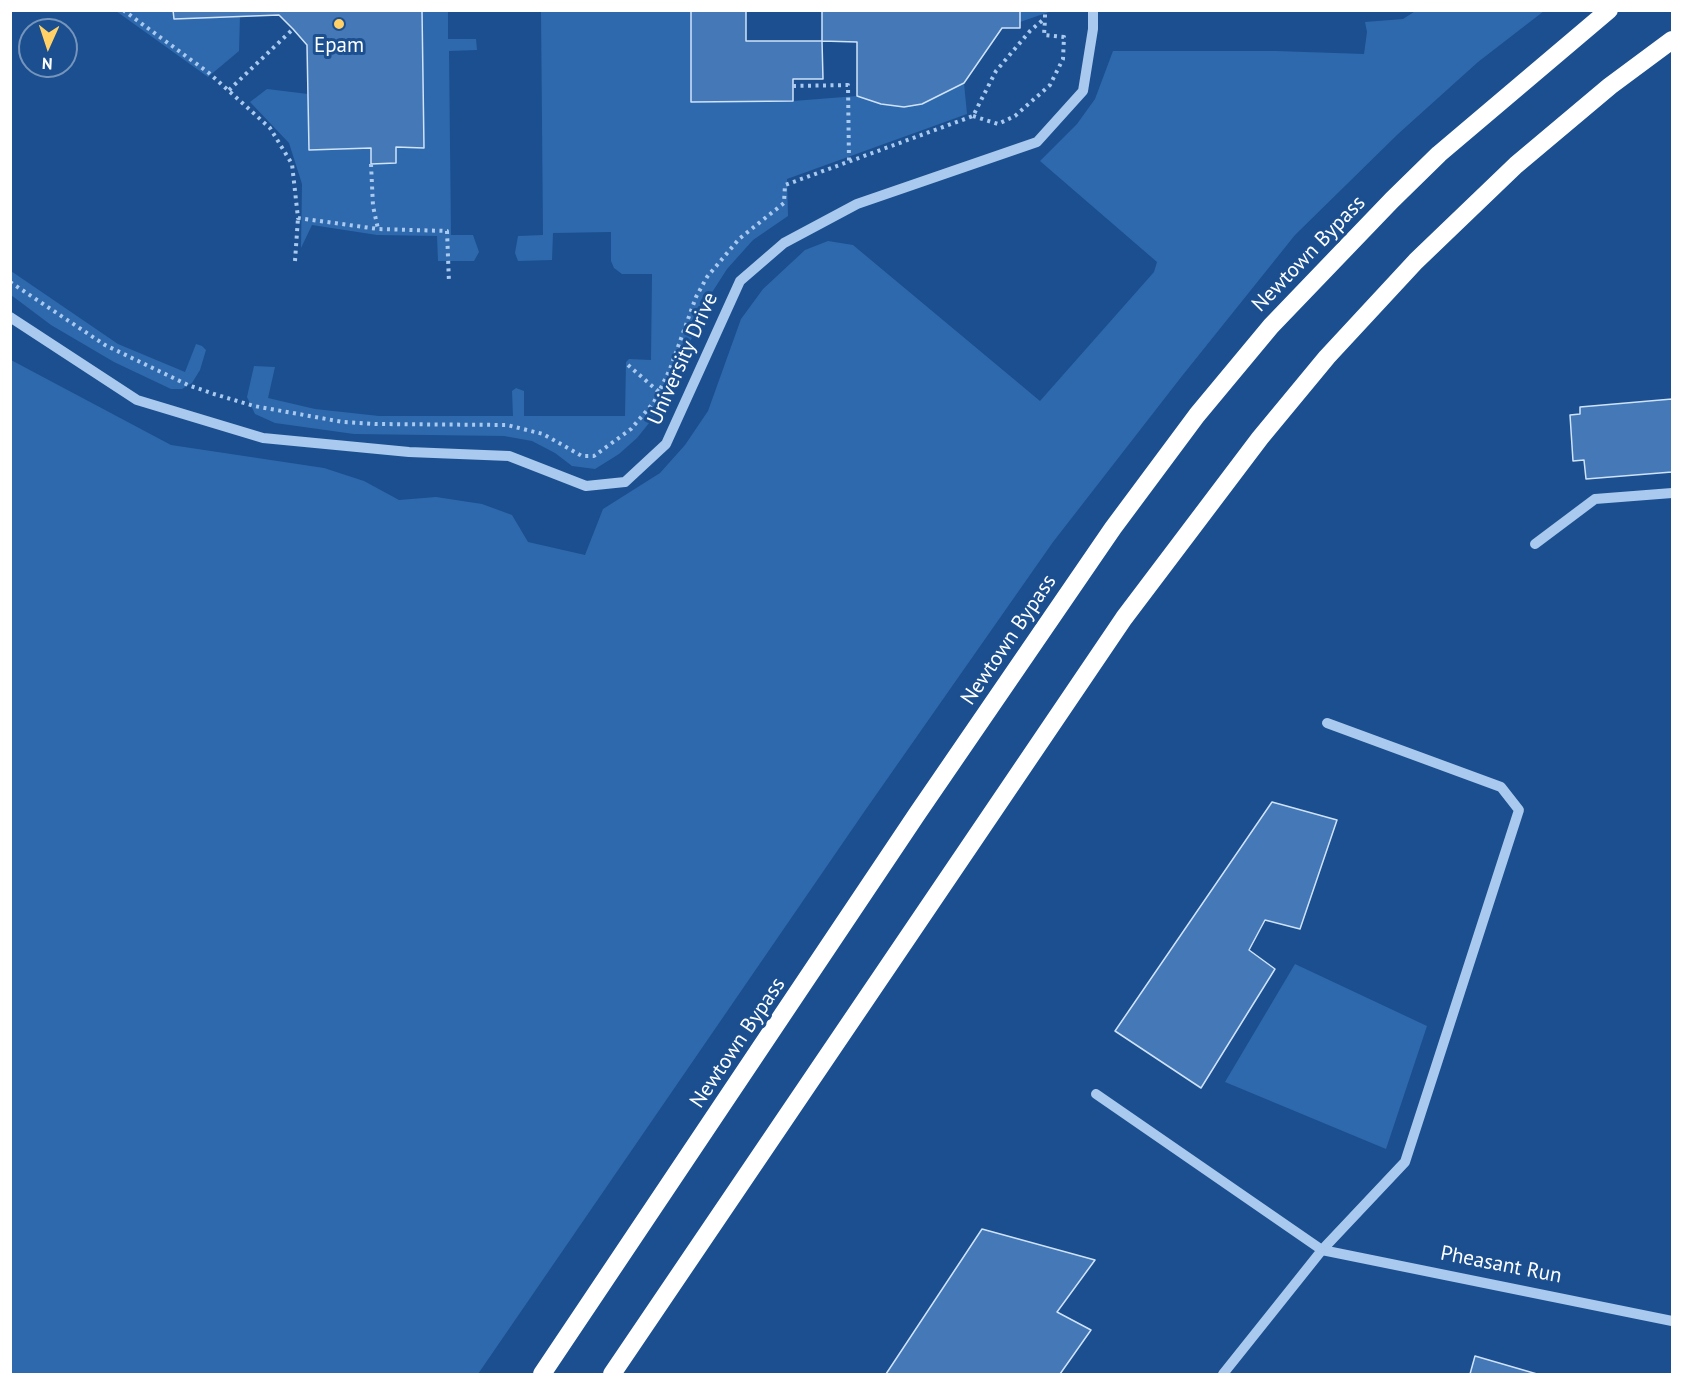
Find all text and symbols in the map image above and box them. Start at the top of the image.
marker: Epam [332,17,346,31]
north arrow [18,18,78,78]
place label: Epam [314,33,364,59]
text: N [41,54,53,74]
street label: Newtown Bypass [1247,191,1371,317]
street label: University Drive [642,289,724,429]
street label: Newtown Bypass [956,570,1062,710]
street label: Newtown Bypass [685,973,791,1113]
street label: Pheasant Run [1438,1241,1564,1289]

